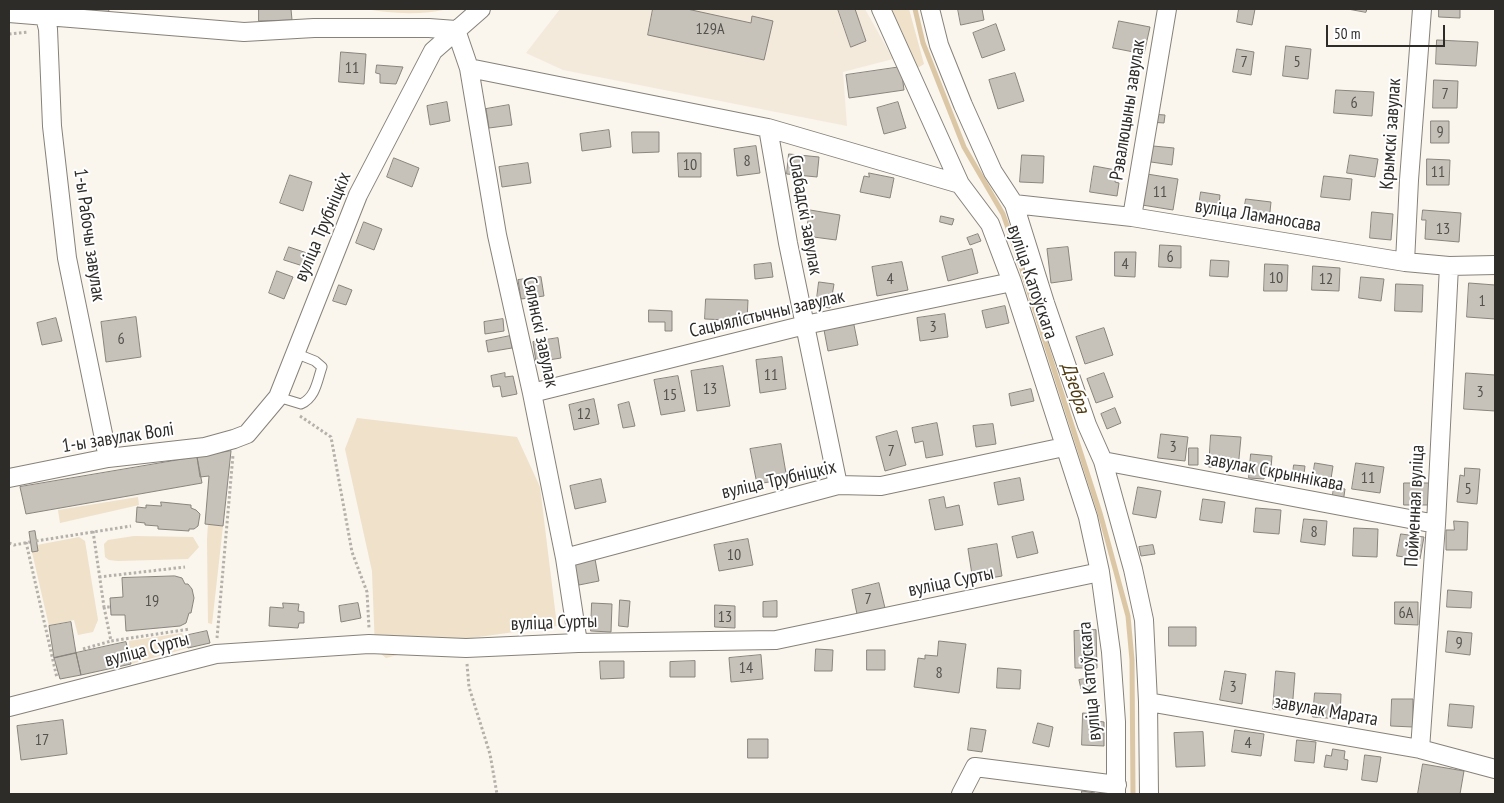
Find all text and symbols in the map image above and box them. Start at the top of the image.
scale bar [1329,15,1448,47]
house number: 129А [695,19,725,39]
text: 50 m [1334,24,1360,43]
street label: Рэвалюцыны завулак [1106,38,1150,182]
house number: 7 [1240,52,1248,72]
house number: 5 [1293,52,1301,72]
house number: 11 [345,58,359,78]
street label: Крымскі завулак [1376,78,1406,190]
house number: 7 [1441,84,1449,104]
house number: 6 [1350,93,1358,113]
house number: 9 [1436,122,1444,142]
house number: 8 [743,151,751,171]
street label: Слабадскі завулак [783,153,827,277]
house number: 10 [683,155,697,175]
house number: 11 [1431,162,1445,182]
street label: 1-ы Рабочы завулак [68,167,110,303]
street label: вуліца Трубніцкіх [290,169,356,285]
house number: 11 [1153,182,1167,202]
street label: вуліца Ламаносава [1193,195,1323,237]
house number: 13 [1436,219,1450,239]
street label: вуліца Катоўскага [1002,222,1062,342]
house number: 6 [1166,247,1174,267]
house number: 4 [1121,254,1129,274]
house number: 10 [1269,268,1283,288]
house number: 4 [886,269,894,289]
house number: 12 [1319,269,1333,289]
street label: Сялянскі завулак [517,274,563,390]
street label: Сацыялістычны завулак [687,285,847,343]
house number: 1 [1478,291,1486,311]
house number: 3 [929,317,937,337]
house number: 6 [117,329,125,349]
water label: Дзебра [1056,360,1094,416]
house number: 11 [764,365,778,385]
house number: 13 [703,379,717,399]
house number: 3 [1476,382,1484,402]
house number: 15 [663,385,677,405]
house number: 12 [577,404,591,424]
street label: 1-ы завулак Волі [60,418,176,458]
house number: 3 [1169,437,1177,457]
house number: 7 [887,441,895,461]
street label: Пойменная вуліца [1400,444,1430,568]
street label: завулак Скрыннікава [1203,447,1345,497]
street label: вуліца Трубніцкіх [720,456,838,504]
house number: 11 [1361,468,1375,488]
house number: 5 [1464,479,1472,499]
house number: 8 [1310,522,1318,542]
house number: 10 [727,545,741,565]
street label: вуліца Сурты [906,562,996,602]
house number: 7 [864,589,872,609]
house number: 19 [145,591,159,611]
house number: 6А [1399,603,1413,623]
house number: 13 [718,607,732,627]
street label: вуліца Сурты [510,610,598,636]
street label: вуліца Катоўскага [1073,621,1107,741]
street label: вуліца Сурты [102,628,192,672]
house number: 9 [1455,633,1463,653]
house number: 14 [739,658,753,678]
house number: 8 [935,663,943,683]
house number: 3 [1229,677,1237,697]
street label: завулак Марата [1272,691,1380,731]
house number: 17 [35,730,49,750]
house number: 4 [1244,733,1252,753]

